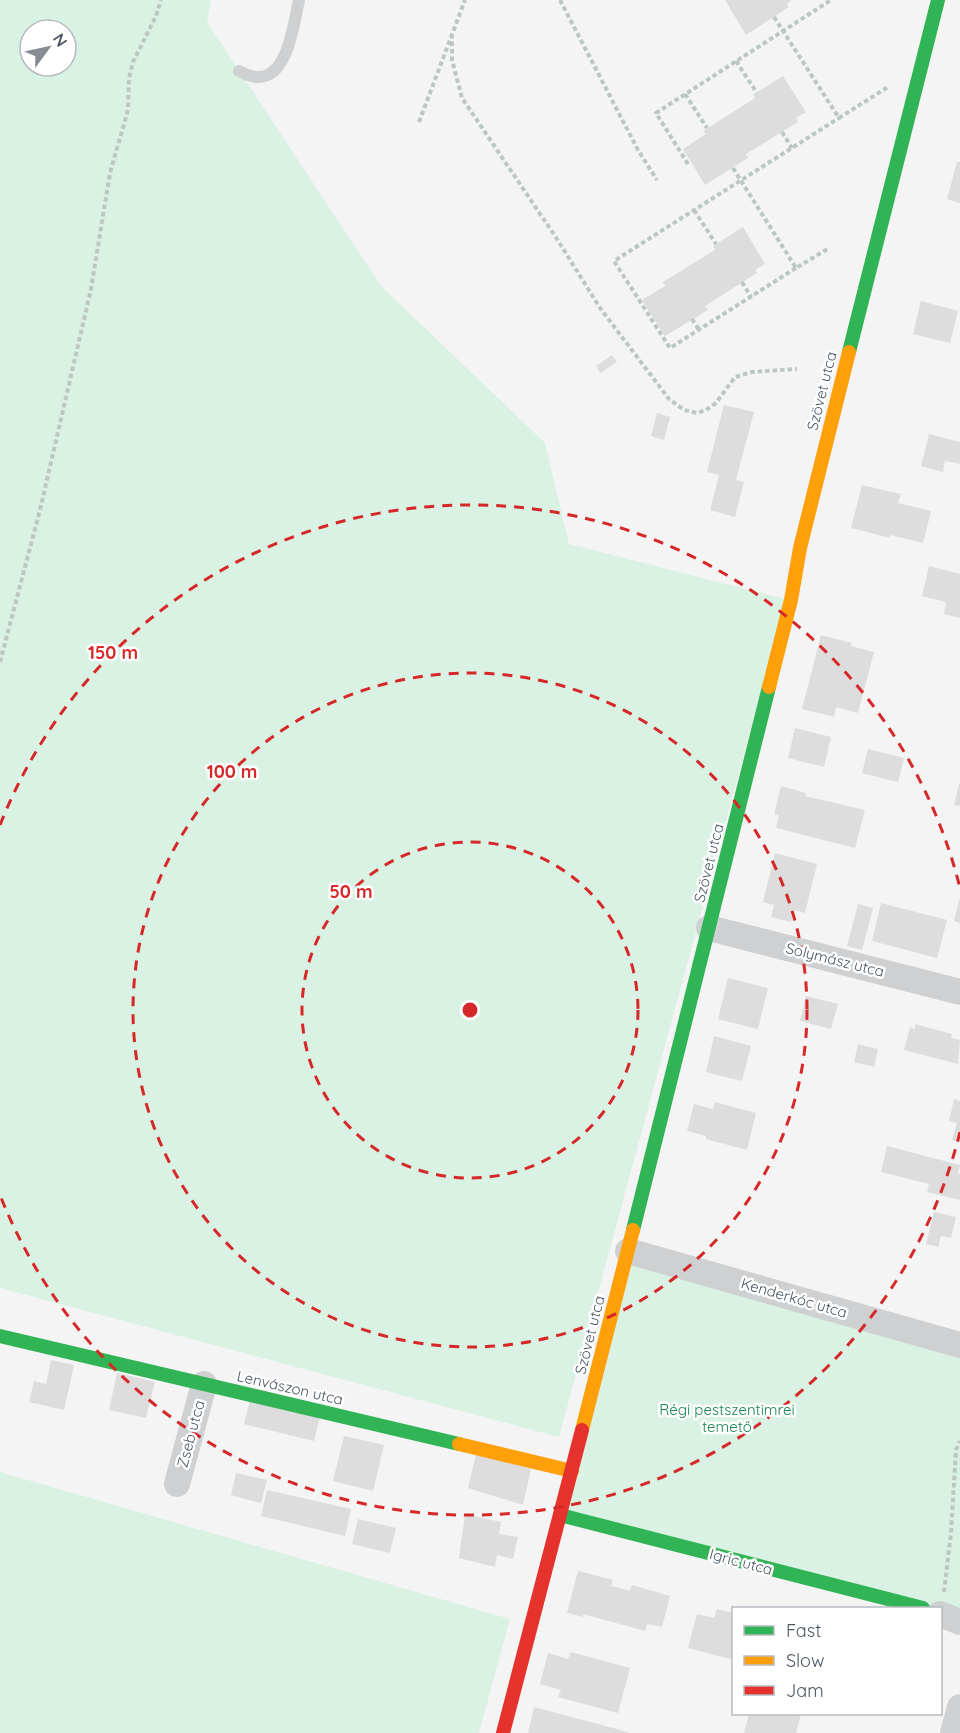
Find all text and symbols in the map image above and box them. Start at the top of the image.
north arrow [18,18,78,78]
text: N [49,29,72,50]
street label: Szövet utca [803,350,840,432]
text: 150 m [88,641,138,664]
text: 100 m [207,760,257,783]
street label: Szövet utca [690,822,727,904]
text: 50 m [329,880,373,903]
street label: Solymász utca [784,938,886,981]
centre of rings [460,1000,480,1020]
street label: Kenderkóc utca [739,1273,849,1322]
street label: Szövet utca [571,1294,608,1376]
street label: Lenvászon utca [235,1366,345,1409]
street label: Zseb utca [172,1398,209,1470]
park label: Régi pestszentimrei temető [659,1400,795,1436]
street label: Igric utca [708,1544,775,1579]
legend [732,1607,942,1715]
text: Fast [786,1619,821,1642]
text: Slow [786,1649,824,1672]
text: Jam [786,1679,824,1702]

